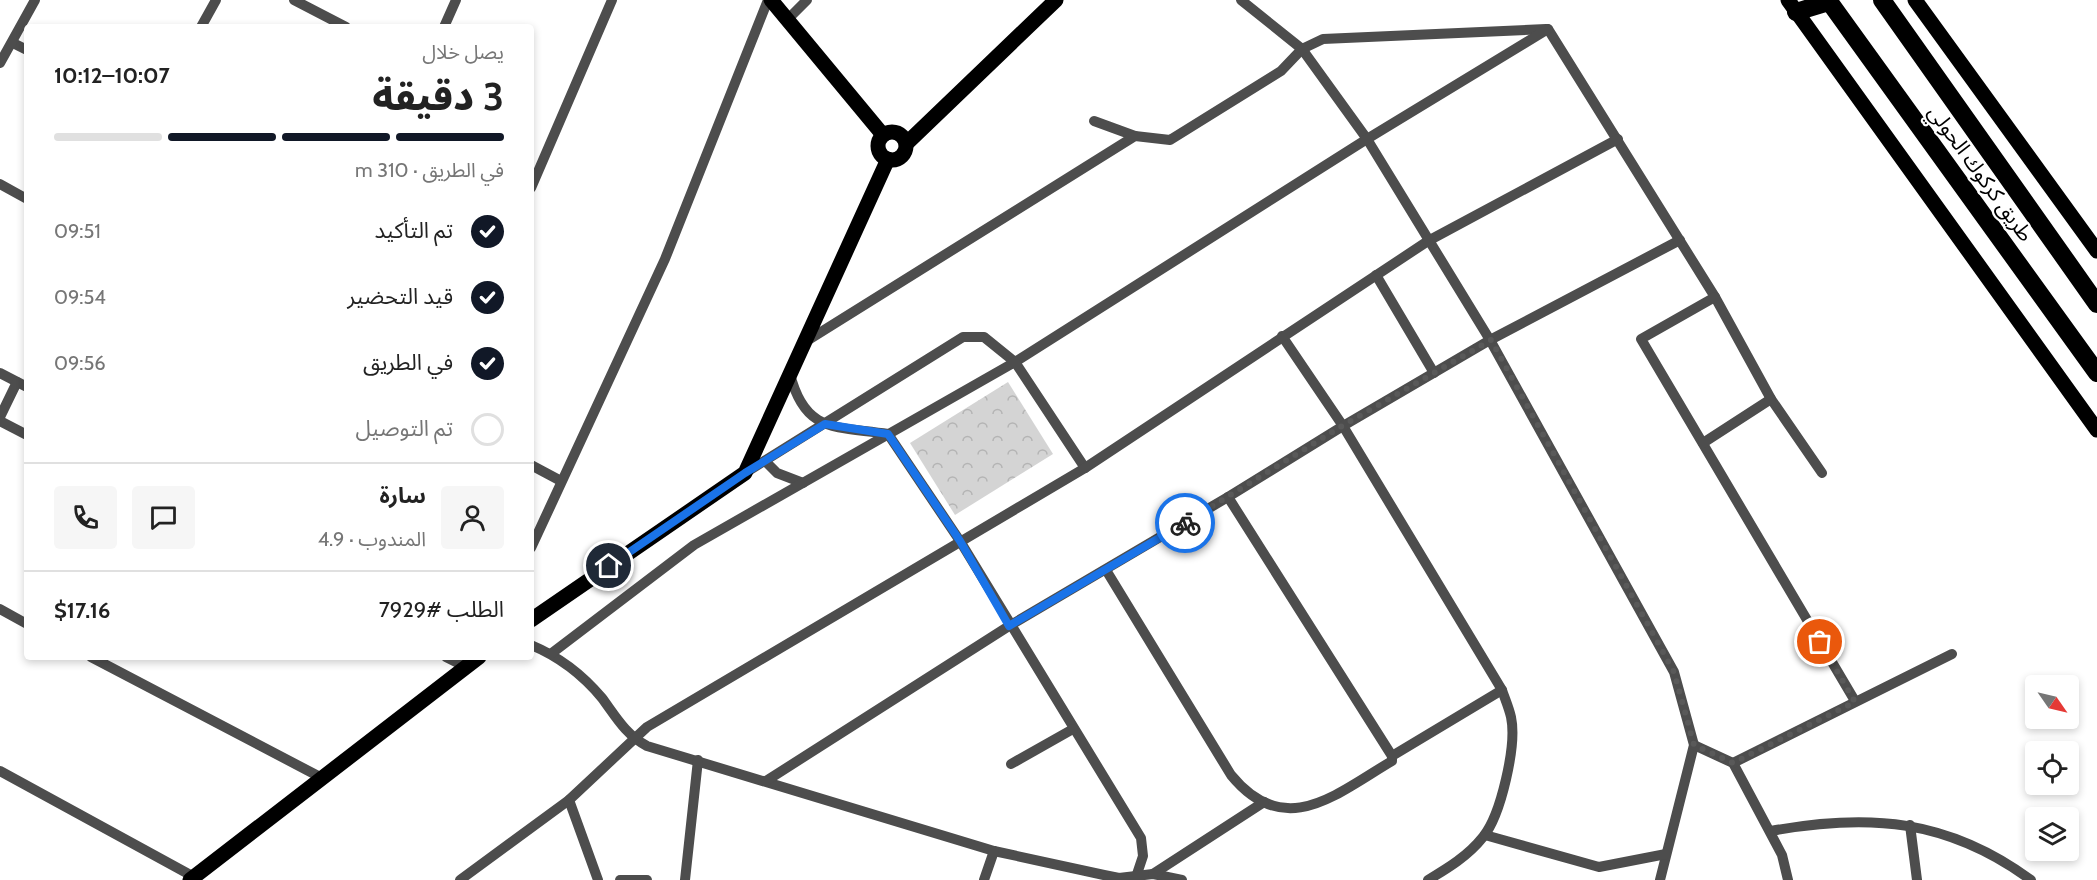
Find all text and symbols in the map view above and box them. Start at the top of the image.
text: يصل خلال [422,40,504,64]
text: 10:07–10:12 [54,62,170,89]
text: 3 دقيقة [372,72,504,120]
street label: طريق كركوك الحولي [1920,100,2039,248]
text: في الطريق · 310 m [355,158,504,182]
icon: check [471,215,504,248]
text: تم التأكيد [375,217,453,244]
text: 09:51 [54,219,101,243]
icon: check [471,281,504,314]
text: قيد التحضير [347,283,453,310]
text: 09:54 [54,285,106,309]
icon: check [471,347,504,380]
text: في الطريق [363,349,453,376]
text: 09:56 [54,351,106,375]
text: تم التوصيل [355,415,453,442]
text: سارة [380,482,426,509]
button: phone [54,486,117,549]
button: chat [132,486,195,549]
button: person [441,486,504,549]
courier [1155,493,1215,553]
icon: bike [1169,507,1202,540]
text: المندوب · 4.9 [318,527,426,551]
pin [583,540,634,591]
icon: home [592,549,625,582]
text: الطلب #7929 [379,596,504,623]
text: $17.16 [54,597,110,624]
pin [1794,616,1845,667]
icon: bag [1803,625,1836,658]
north arrow [2025,675,2079,729]
map controls [2025,675,2079,861]
button: locate [2025,741,2079,795]
button: layers [2025,807,2079,861]

